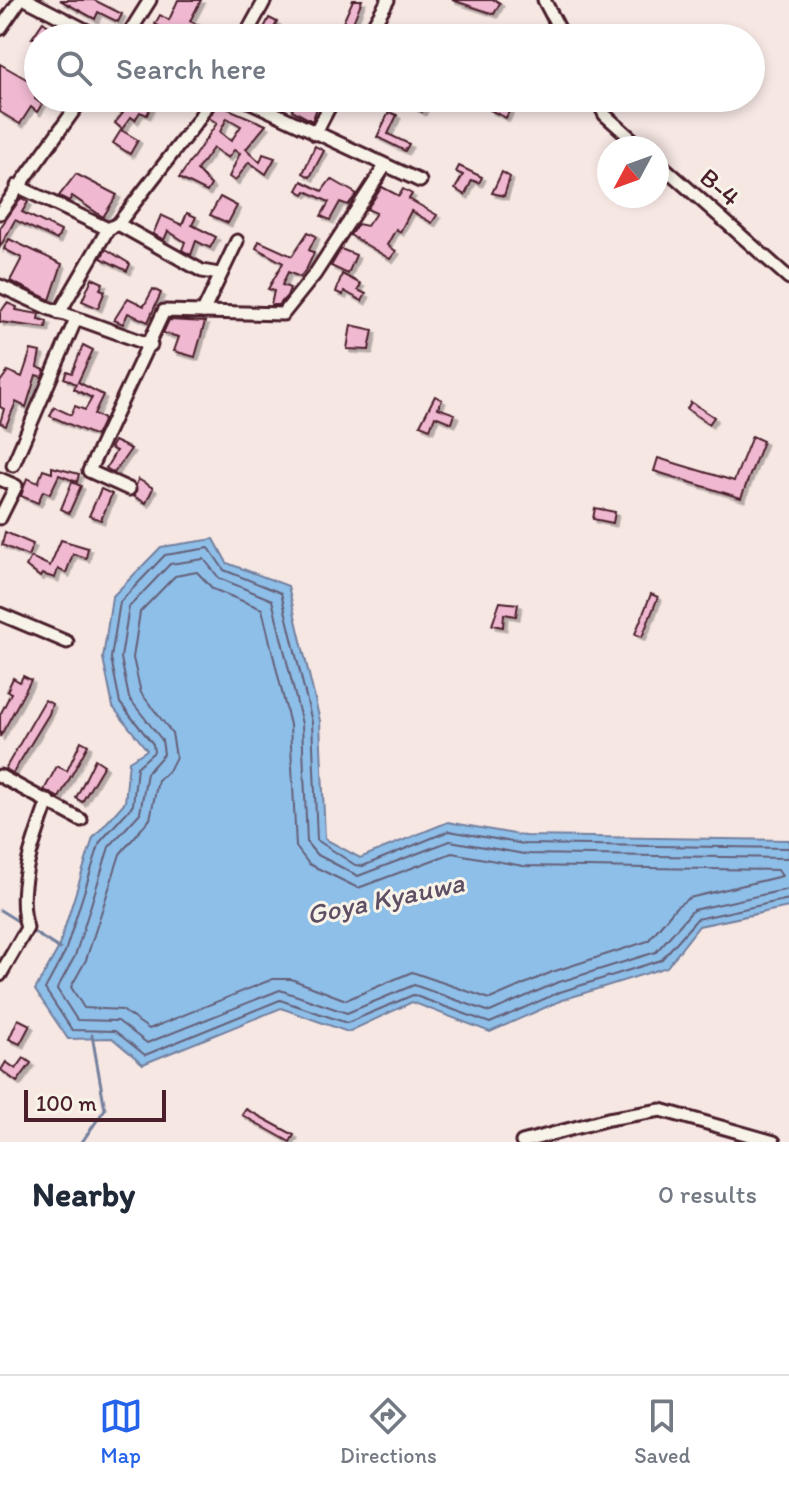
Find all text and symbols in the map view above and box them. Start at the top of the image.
search box [24,24,765,112]
icon: search [52,46,96,90]
text: Search here [116,50,266,87]
north arrow [597,136,669,208]
street label: B-4 [693,161,747,213]
water label: Goya Kyauwa [303,864,468,931]
scale bar [24,1086,166,1122]
text: 100 m [36,1090,97,1117]
text: Nearby [32,1174,135,1215]
text: 0 results [658,1178,757,1210]
tab: Map [99,1394,143,1469]
tab: Directions [340,1394,437,1469]
tab: Saved [634,1394,690,1469]

